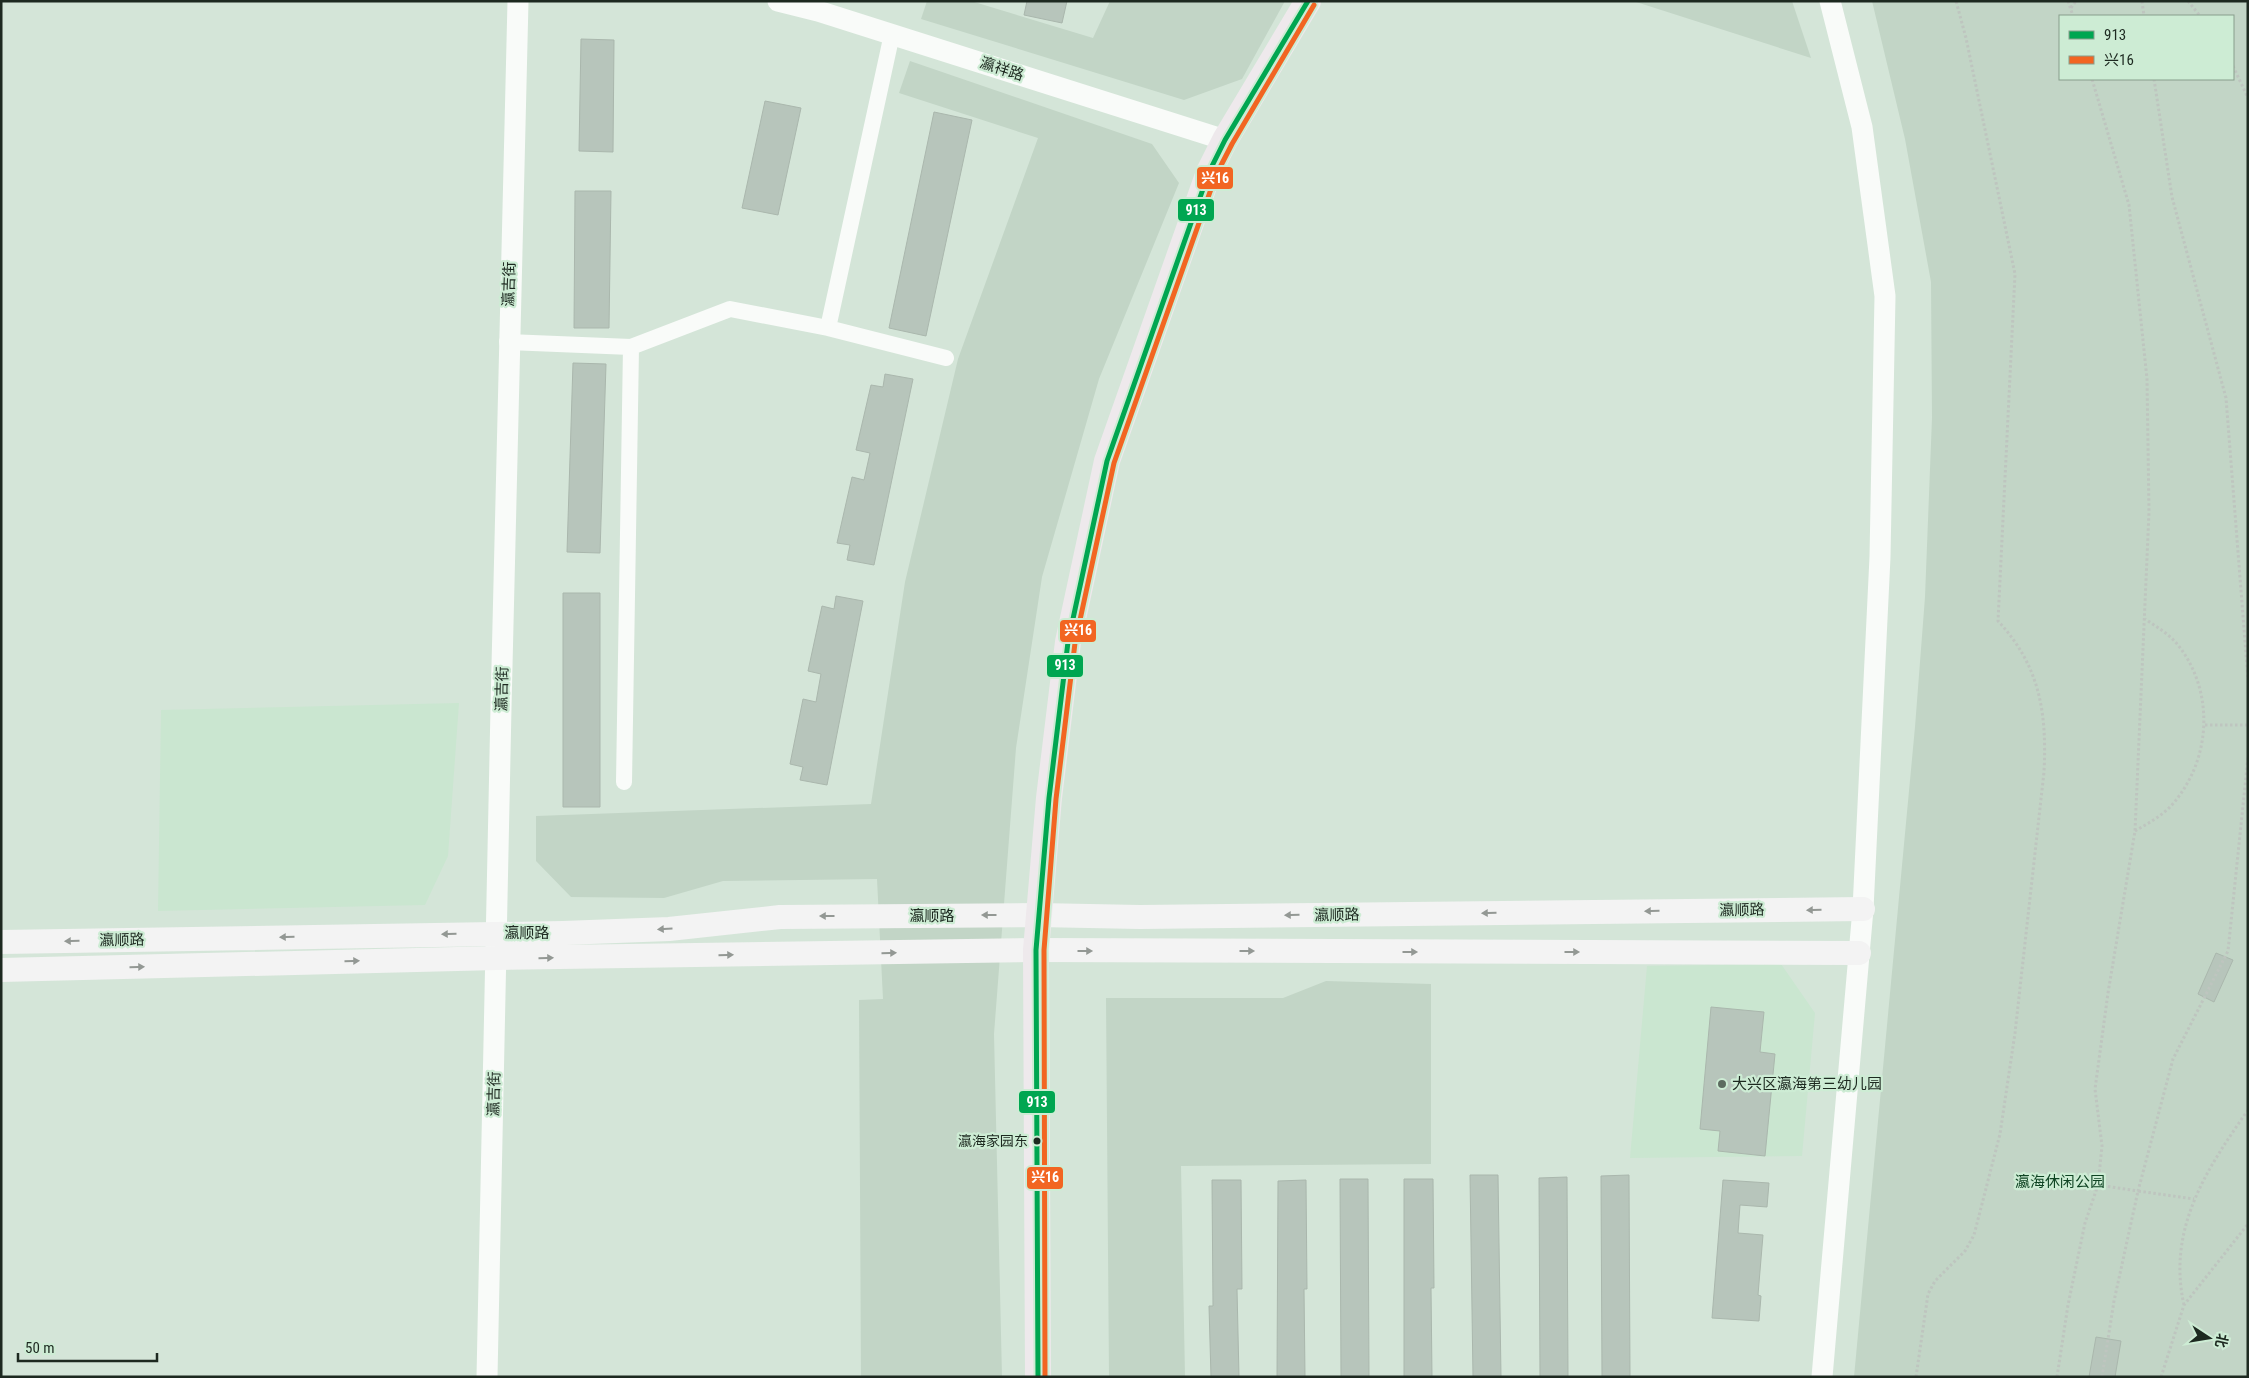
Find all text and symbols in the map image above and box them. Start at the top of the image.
legend [2059,15,2234,80]
text: 913 [2104,26,2126,44]
text: 兴16 [2104,51,2134,69]
street label: 瀛祥路 [978,53,1026,85]
line badge: 兴16 [1196,166,1234,190]
text: 兴16 [1201,170,1229,186]
line badge: 913 [1177,198,1215,222]
text: 913 [1185,202,1207,218]
street label: 瀛吉街 [499,261,519,307]
line badge: 兴16 [1059,619,1097,643]
text: 兴16 [1064,622,1092,638]
line badge: 913 [1046,654,1084,678]
text: 913 [1054,657,1076,673]
street label: 瀛吉街 [493,666,511,712]
street label: 瀛顺路 [1719,901,1765,919]
street label: 瀛顺路 [1314,906,1360,924]
one-way arrow [1806,906,1822,914]
street label: 瀛顺路 [909,907,955,925]
one-way arrow [1643,908,1659,916]
one-way arrow [1481,909,1497,917]
one-way arrow [981,911,997,919]
one-way arrow [1283,911,1299,919]
one-way arrow [818,912,834,920]
street label: 瀛顺路 [504,924,550,942]
one-way arrow [657,925,673,933]
one-way arrow [441,930,457,938]
street label: 瀛顺路 [99,931,145,949]
one-way arrow [278,933,294,941]
one-way arrow [63,937,79,945]
one-way arrow [1077,947,1093,955]
one-way arrow [1240,947,1256,955]
one-way arrow [1402,948,1418,956]
one-way arrow [1565,948,1581,956]
one-way arrow [881,949,897,957]
one-way arrow [718,951,734,959]
one-way arrow [539,953,555,961]
one-way arrow [345,957,361,965]
one-way arrow [130,962,146,970]
street label: 瀛吉街 [485,1071,503,1117]
place label: 大兴区瀛海第三幼儿园 [1732,1075,1882,1093]
marker: 大兴区瀛海第三幼儿园 [1716,1078,1728,1090]
line badge: 913 [1018,1090,1056,1114]
text: 913 [1026,1094,1048,1110]
place label: 瀛海家园东 [958,1133,1028,1149]
marker: 瀛海家园东 [1032,1136,1042,1146]
line badge: 兴16 [1026,1166,1064,1190]
text: 兴16 [1031,1169,1059,1185]
park label: 瀛海休闲公园 [2015,1173,2105,1191]
north arrow [2184,1313,2234,1363]
scale bar [18,1330,156,1362]
text: 北 [2212,1332,2231,1349]
text: 50 m [25,1339,55,1357]

